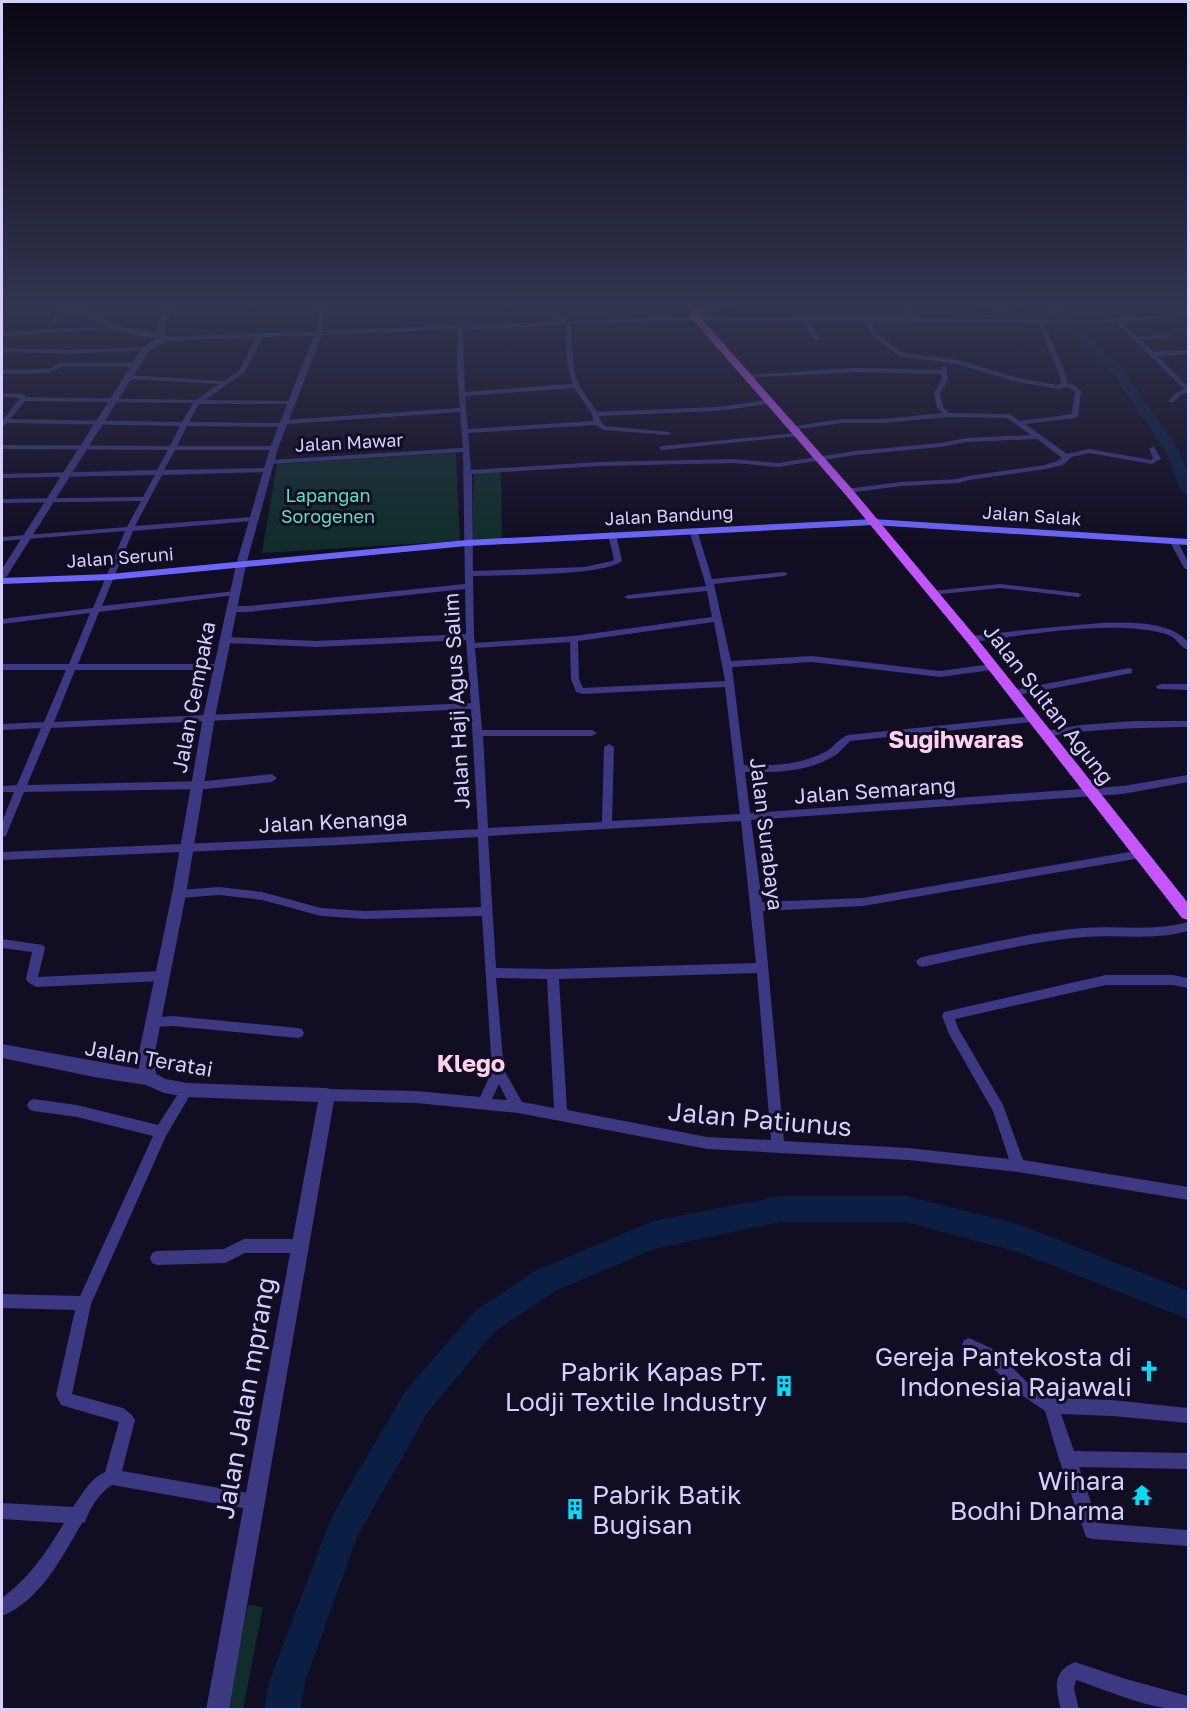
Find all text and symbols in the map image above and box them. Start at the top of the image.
street label: Jalan Mawar [294,428,404,456]
park label: Lapangan Sorogenen [281,484,375,527]
street label: Jalan Bandung [604,501,734,529]
street label: Jalan Salak [982,501,1082,529]
street label: Jalan Seruni [66,542,174,572]
street label: Jalan Haji Agus Salim [437,592,475,810]
street label: Jalan Cempaka [166,619,220,775]
street label: Jalan Sultan Agung [978,619,1120,789]
district label: Sugihwaras [888,724,1024,753]
street label: Jalan Surabaya [745,756,789,912]
street label: Jalan Semarang [793,771,957,809]
street label: Jalan Kenanga [258,804,408,838]
street label: Jalan Teratai [83,1034,215,1082]
district label: Klego [437,1048,505,1077]
street label: Jalan Patiunus [667,1096,853,1142]
street label: Jalan Jalan mprang [208,1275,282,1521]
place label: Gereja Pantekosta di Indonesia Rajawali [875,1341,1132,1402]
place label: Pabrik Kapas PT. Lodji Textile Industry [505,1356,767,1417]
church icon: Gereja Pantekosta di Indonesia Rajawali [1137,1359,1161,1383]
building icon: Pabrik Kapas PT. Lodji Textile Industry [772,1374,796,1398]
place label: Wihara Bodhi Dharma [950,1465,1125,1526]
place label: Pabrik Batik Bugisan [592,1479,742,1540]
temple icon: Wihara Bodhi Dharma [1130,1483,1154,1507]
building icon: Pabrik Batik Bugisan [563,1497,587,1521]

